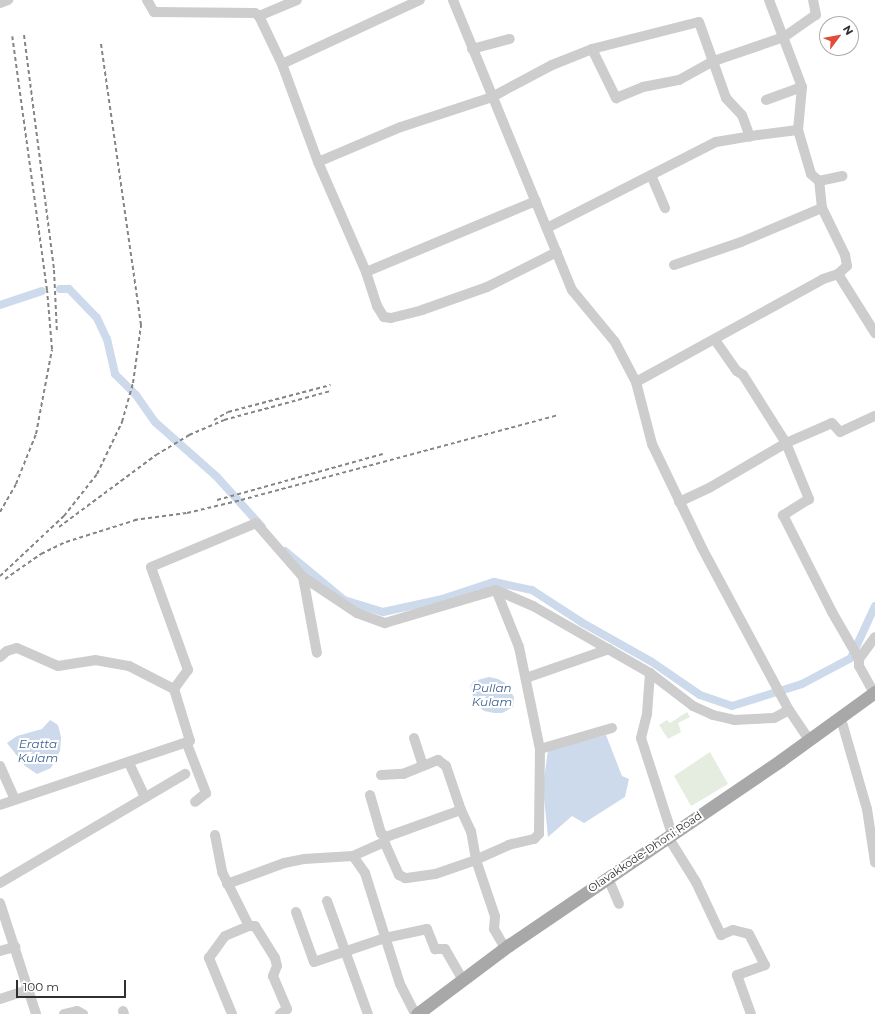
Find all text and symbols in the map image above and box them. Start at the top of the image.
north arrow [819,16,859,56]
text: N [840,23,857,38]
water label: Pullan Kulam [472,681,512,709]
water label: Eratta Kulam [18,737,58,765]
street label: Olavakkode-Dhoni Road [586,809,704,895]
scale bar [18,972,128,998]
text: 100 m [23,979,59,994]

